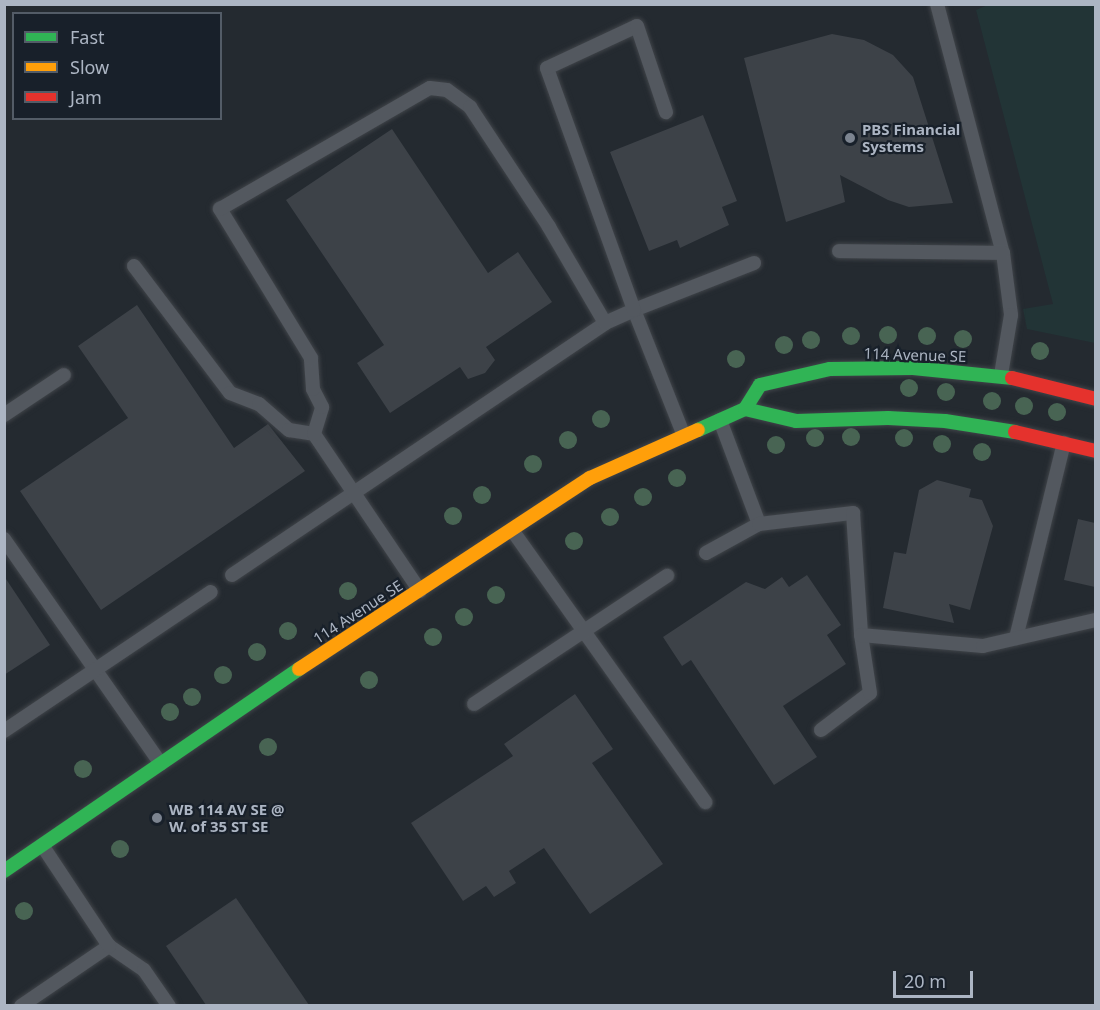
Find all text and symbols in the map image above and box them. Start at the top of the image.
legend [12,12,222,120]
text: Fast [70,25,105,49]
text: Slow [70,55,109,79]
text: Jam [70,85,102,109]
place label: PBS Financial Systems [862,120,960,155]
marker: PBS Financial Systems [843,131,857,145]
street label: 114 Avenue SE [863,344,967,366]
street label: 114 Avenue SE [310,576,406,648]
place label: WB 114 AV SE @ W. of 35 ST SE [169,800,284,835]
marker: WB 114 AV SE @ W. of 35 ST SE [150,811,164,825]
scale bar [896,959,976,997]
text: 20 m [904,969,946,993]

